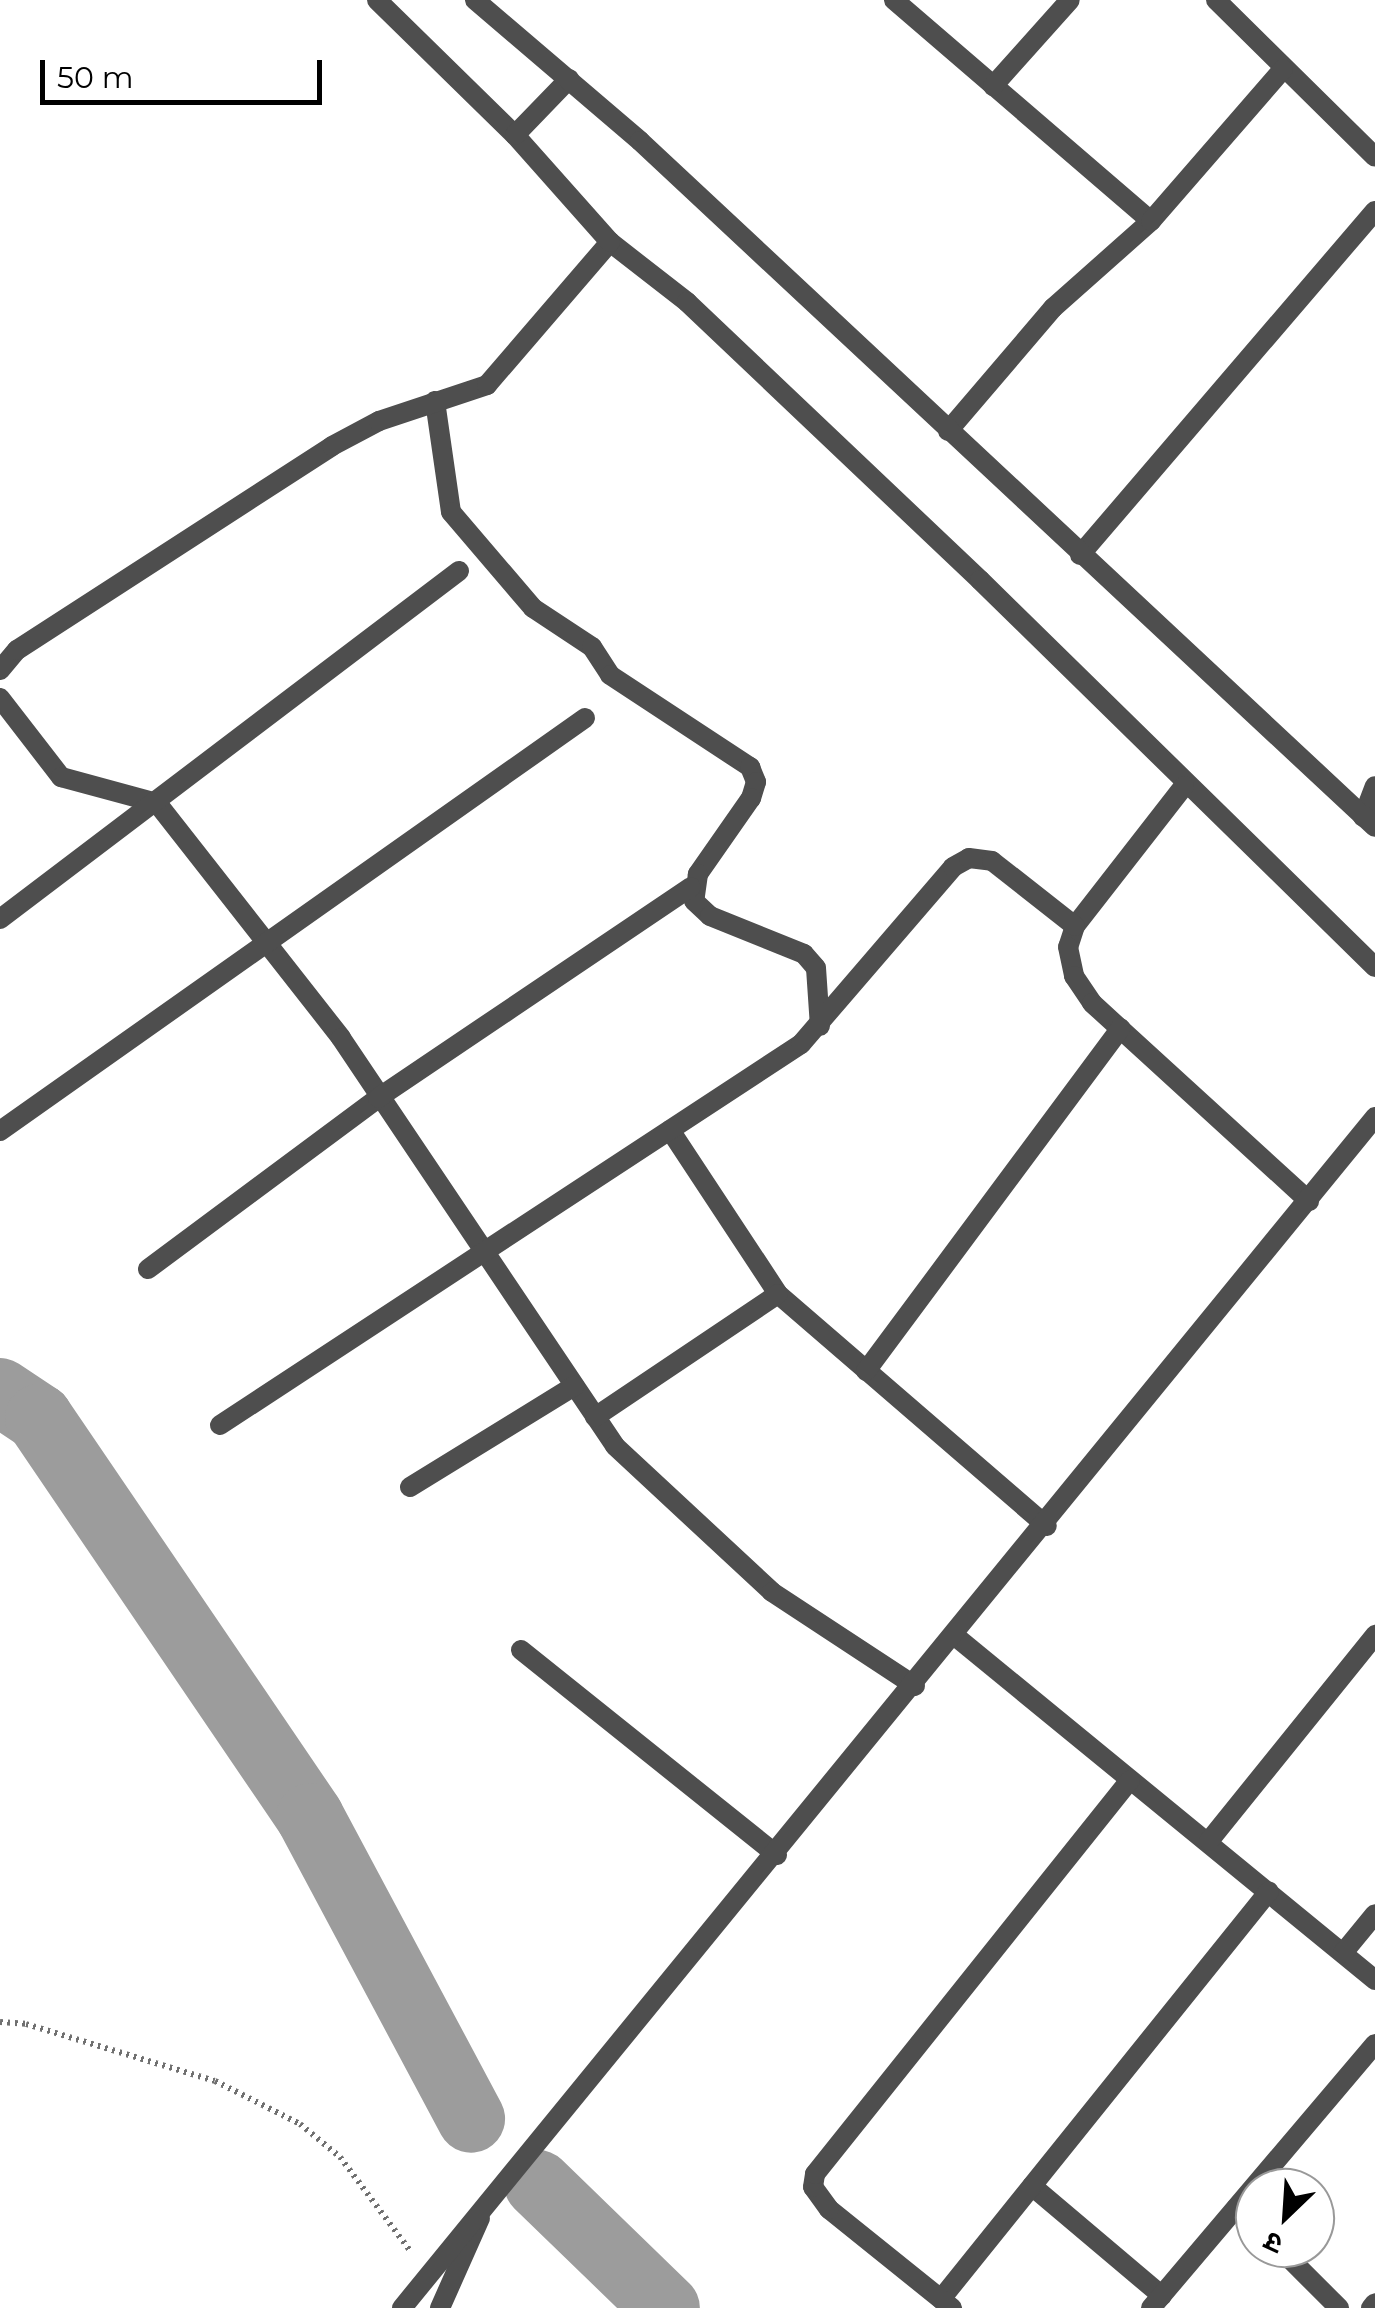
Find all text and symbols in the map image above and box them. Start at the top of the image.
scale bar [45,40,328,102]
text: 50 m [57,59,134,96]
north arrow [1235,2168,1335,2268]
text: उ [1259,2225,1288,2262]

